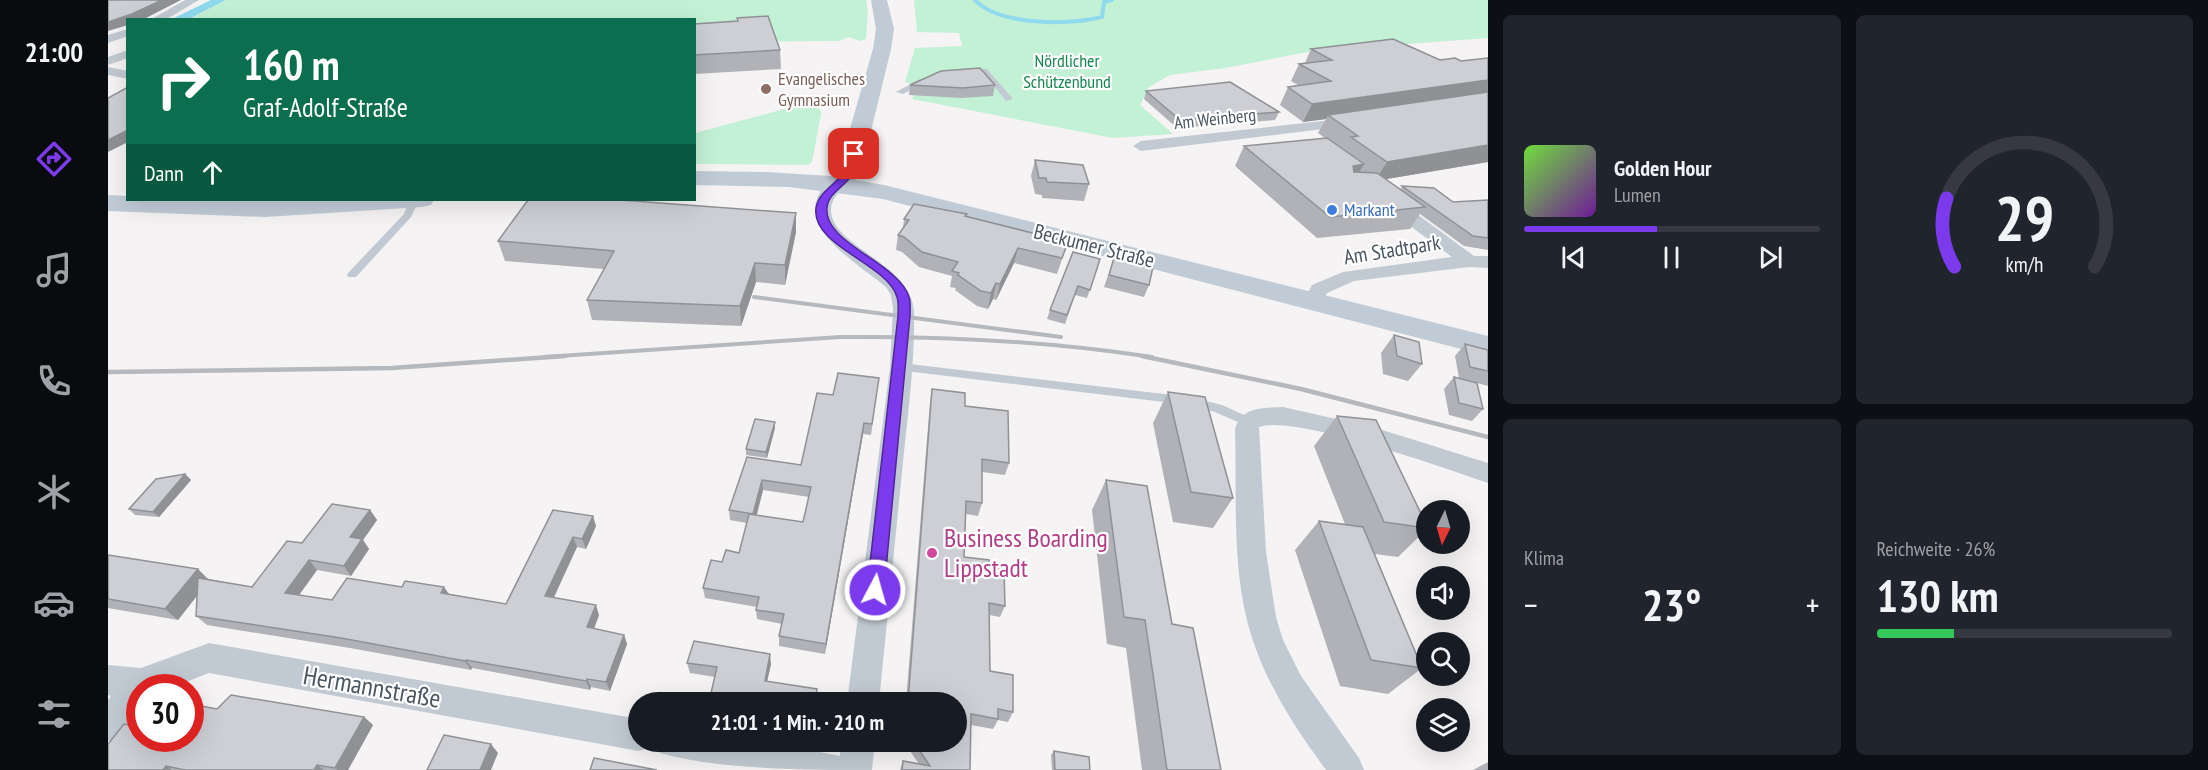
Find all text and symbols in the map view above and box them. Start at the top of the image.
text: 21:00 [25,35,83,69]
text: 160 m [243,37,340,92]
icon: right [144,42,222,120]
park label: Nördlicher Schützenbund [1023,49,1111,93]
place label: Evangelisches Gymnasium [778,67,865,111]
marker: Evangelisches Gymnasium [759,82,773,96]
text: Graf-Adolf-Straße [243,90,408,124]
street label: Am Weinberg [1173,103,1257,134]
pin [828,128,879,179]
icon: arrive [837,137,870,170]
icon: directions [33,138,75,180]
text: Golden Hour [1614,154,1712,182]
icon: ahead [196,156,229,189]
text: Dann [144,159,184,187]
text: 29 [1994,177,2054,258]
text: Lumen [1614,182,1661,208]
place label: Markant [1344,198,1395,221]
marker: Markant [1325,203,1339,217]
street label: Beckumer Straße [1031,217,1157,274]
street label: Am Stadtpark [1342,229,1442,270]
icon: previous [1557,241,1590,274]
icon: pause [1655,241,1688,274]
icon: next [1754,241,1787,274]
icon: music [33,249,75,291]
text: km/h [2005,250,2043,278]
icon: phone [33,360,75,402]
icon: climate [33,471,75,513]
north arrow [1416,500,1470,554]
map controls [1416,500,1470,752]
place label: Business Boarding Lippstadt [944,521,1108,584]
text: Reichweite · 26% [1877,536,1995,562]
text: Klima [1524,545,1564,571]
marker: Business Boarding Lippstadt [925,546,939,560]
position arrow [843,558,907,622]
button: sound [1416,566,1470,620]
text: 130 km [1877,566,1999,624]
text: 23° [1642,575,1701,633]
icon: car [33,582,75,624]
text: − [1524,583,1538,626]
text: + [1806,583,1820,626]
button: search [1416,632,1470,686]
street label: Hermannstraße [301,658,443,715]
speed limit sign: 30 [126,674,204,752]
icon: filters [33,693,75,735]
button: layers [1416,698,1470,752]
text: 21:01 · 1 Min. · 210 m [711,708,884,736]

